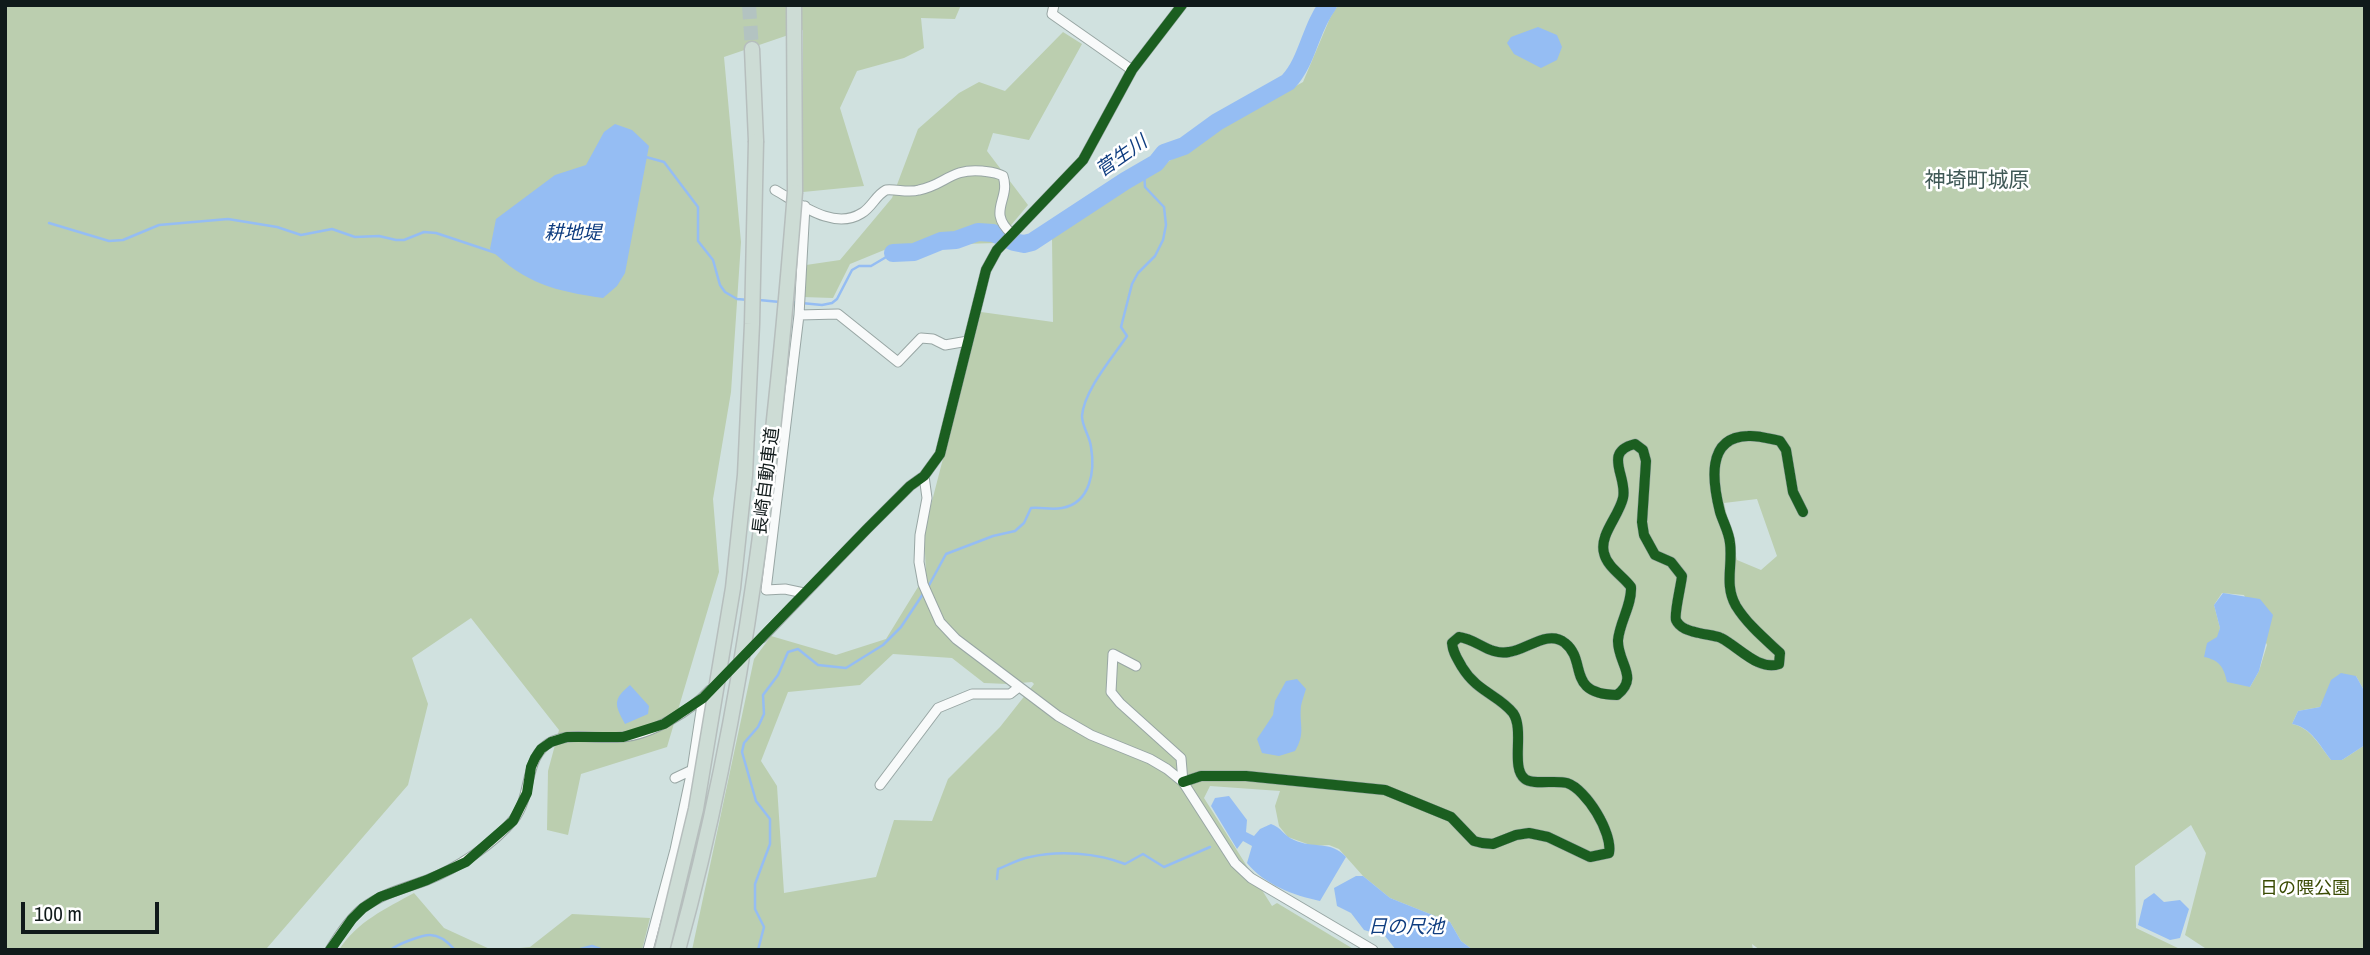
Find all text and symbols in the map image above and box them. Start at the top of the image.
water label: 菅生川 [1092,131,1152,183]
district label: 神埼町城原 [1925,168,2029,194]
water label: 耕地堤 [545,223,601,245]
street label: 長崎自動車道 [750,426,784,536]
park label: 日の隈公園 [2260,878,2350,900]
scale bar [24,888,163,932]
text: 100 m [34,899,82,928]
water label: 日の尺池 [1368,917,1444,939]

